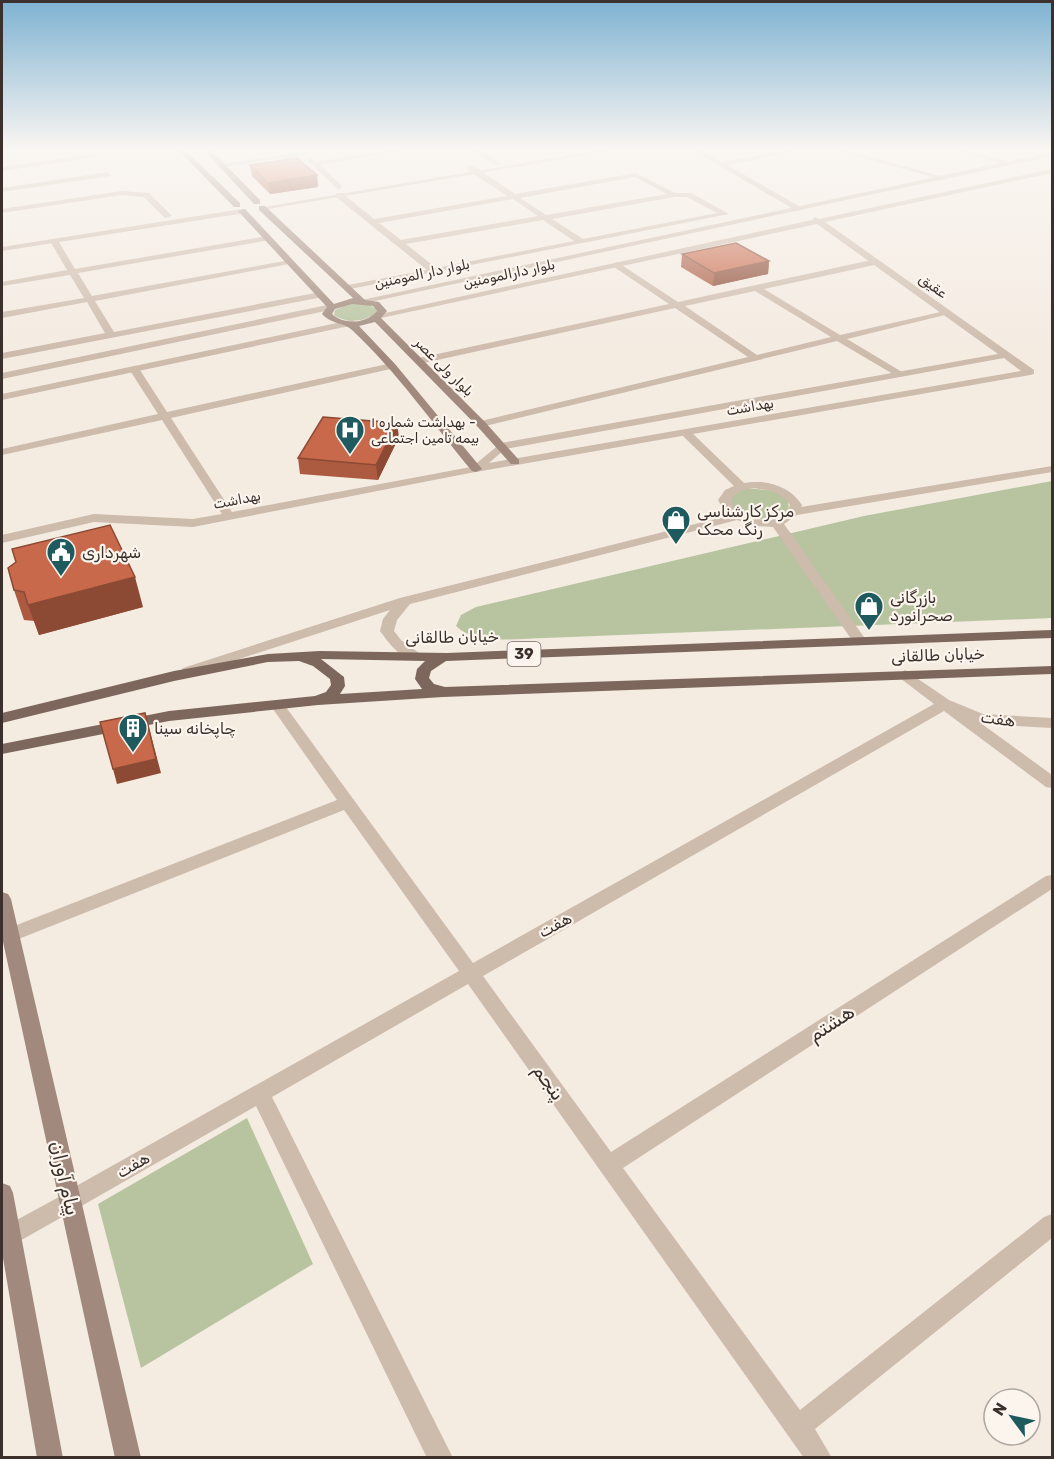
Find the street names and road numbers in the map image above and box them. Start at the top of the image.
street label: بلوار دار المومنین [373,256,471,292]
street label: بلوار دارالمومنین [462,256,556,292]
street label: عقیق [915,270,951,302]
street label: بلوار ولی عصر [410,333,477,400]
street label: بهداشت [725,394,775,420]
street label: بهداشت [212,487,262,513]
street label: خیابان طالقانی [405,627,499,647]
road number: 39 [508,642,540,666]
street label: خیابان طالقانی [891,644,985,666]
street label: هفت [980,707,1017,731]
street label: هفت [535,908,575,942]
street label: هشتم [803,999,859,1048]
street label: پنجم [526,1059,570,1106]
street label: پیام آوران [43,1138,85,1218]
street label: هفت [113,1148,153,1182]

